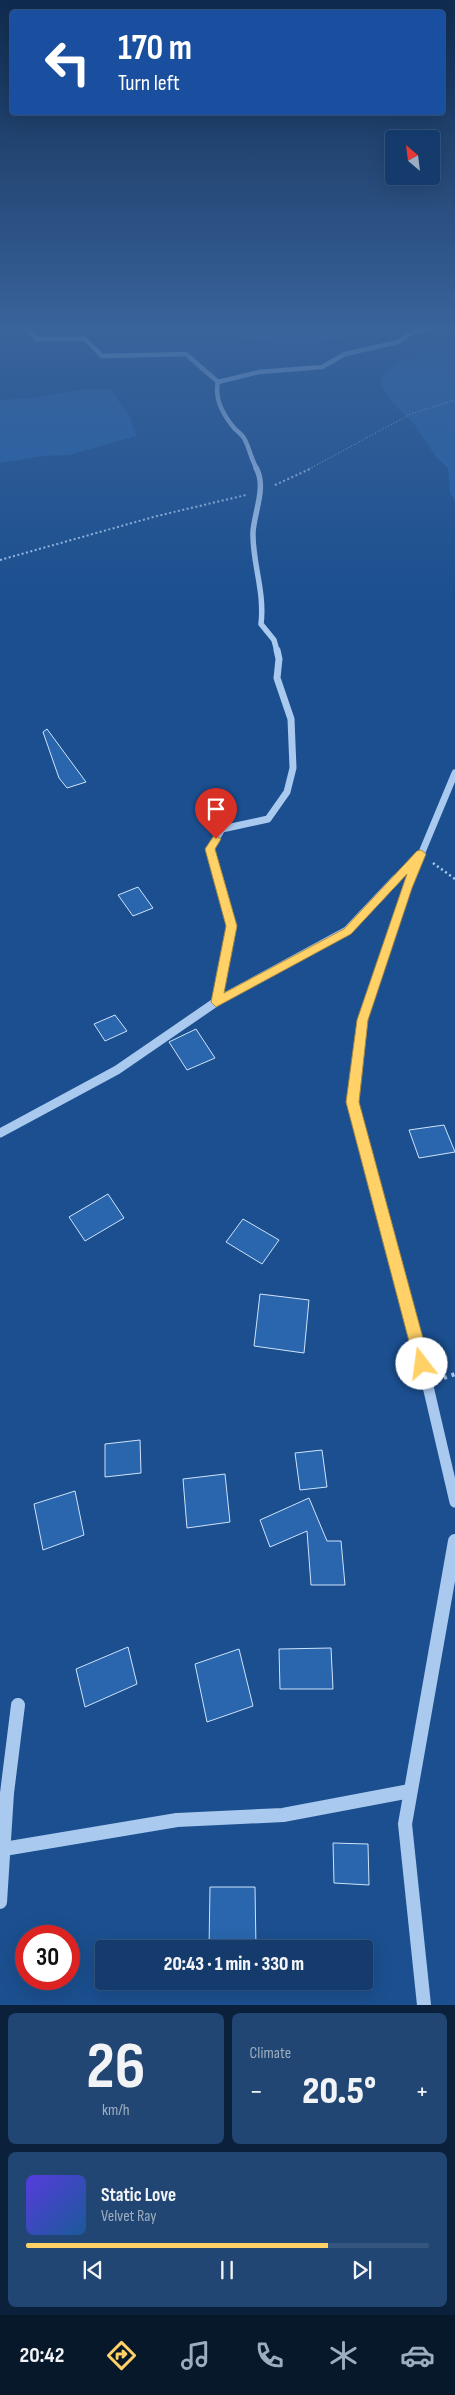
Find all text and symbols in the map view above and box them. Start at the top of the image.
text: 170 m [118,27,192,70]
icon: left [35,30,100,95]
text: Turn left [118,70,180,97]
north arrow [385,130,440,185]
map controls [385,130,440,185]
pin [195,788,237,839]
icon: arrive [202,795,230,823]
position arrow [395,1337,447,1389]
speed limit sign: 30 [15,1925,80,1990]
text: 20:43 · 1 min · 330 m [164,1953,304,1976]
text: 26 [86,2029,145,2107]
text: Climate [250,2044,291,2063]
text: 20.5° [302,2069,376,2114]
text: − [250,2075,263,2108]
text: + [415,2075,429,2108]
text: km/h [102,2101,130,2120]
text: Static Love [101,2184,176,2207]
text: Velvet Ray [101,2207,156,2226]
icon: previous [79,2256,107,2284]
icon: pause [213,2256,241,2284]
icon: next [348,2256,376,2284]
icon: directions [104,2338,139,2373]
icon: music [178,2338,213,2373]
icon: phone [252,2338,287,2373]
icon: climate [326,2338,361,2373]
icon: car [400,2338,435,2373]
text: 20:42 [20,2342,64,2369]

